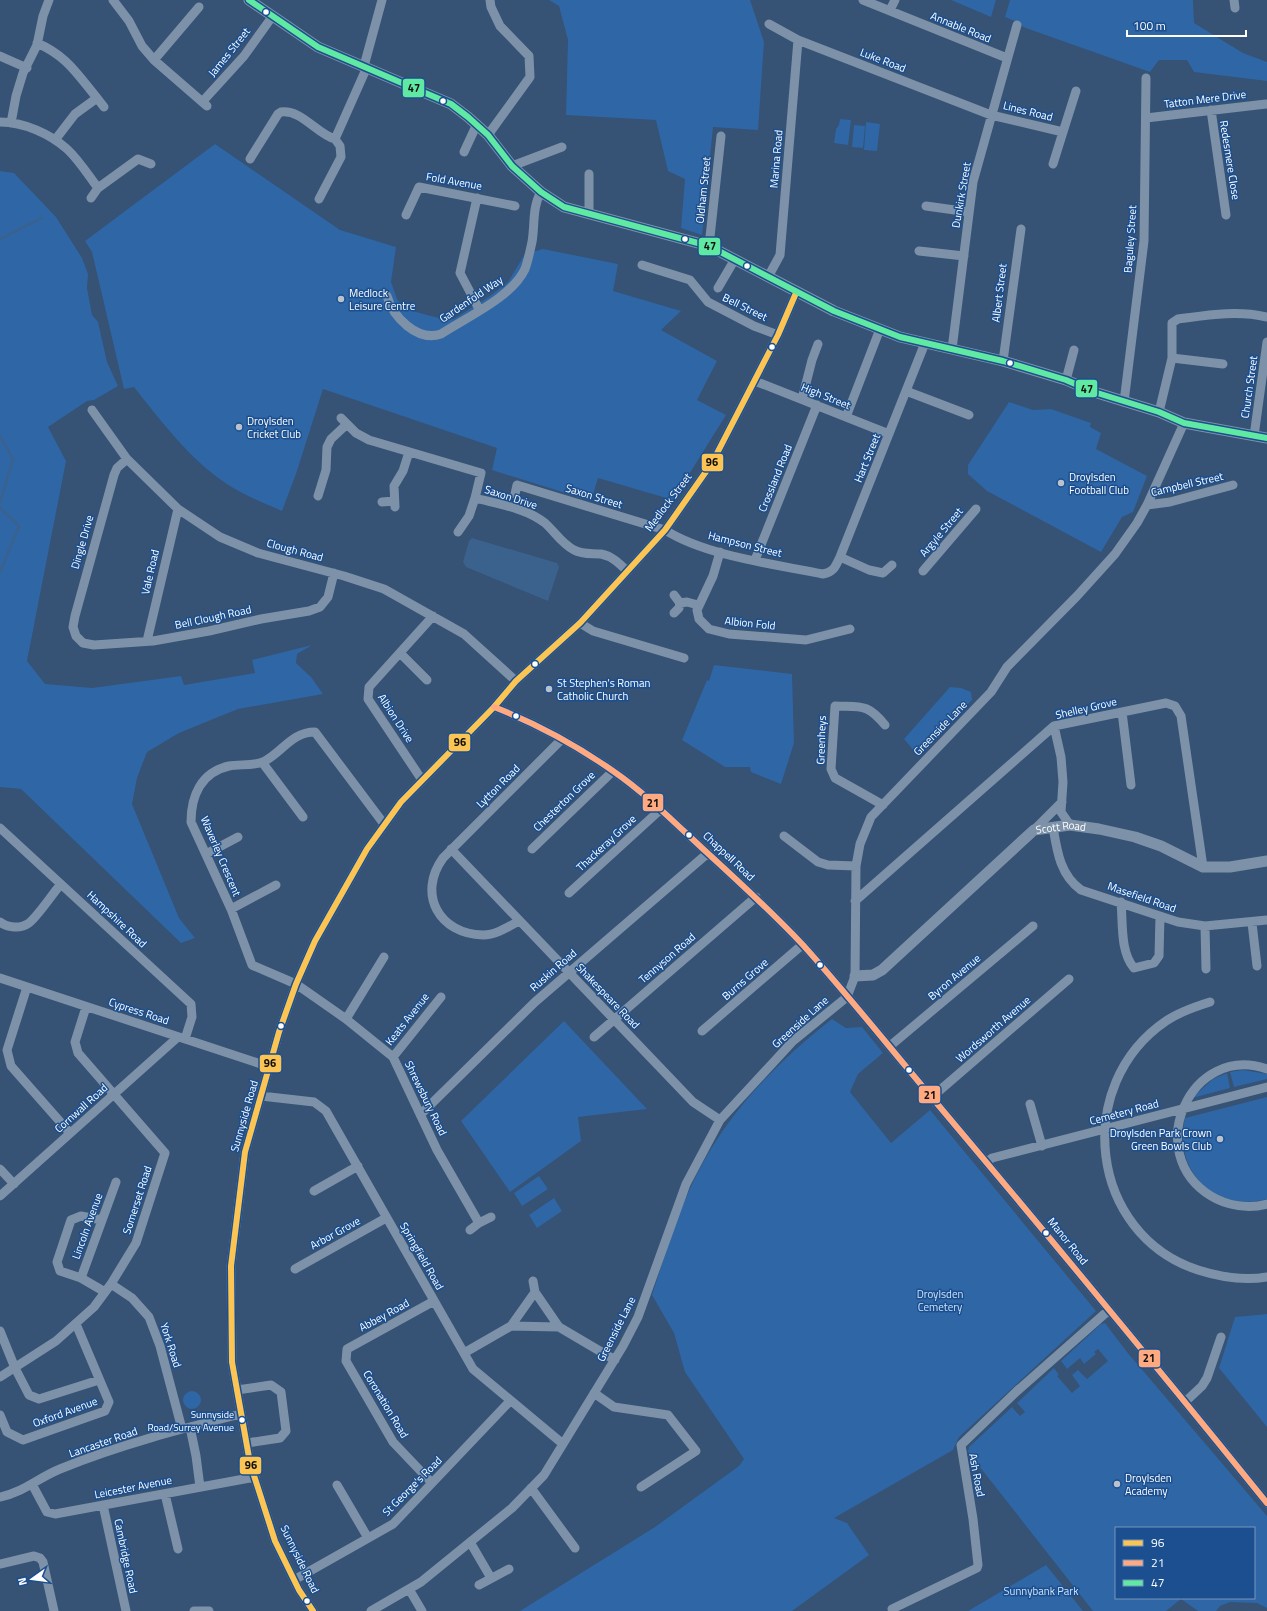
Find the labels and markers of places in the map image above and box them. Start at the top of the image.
unlabelled marker [261,7,271,17]
unlabelled marker [438,96,448,106]
unlabelled marker [680,234,690,244]
unlabelled marker [742,261,752,271]
place label: Medlock Leisure Centre [349,285,416,314]
marker: Medlock Leisure Centre [336,294,346,304]
unlabelled marker [767,342,777,352]
unlabelled marker [1005,358,1015,368]
place label: Droylsden Cricket Club [247,413,301,442]
marker: Droylsden Cricket Club [234,422,244,432]
place label: Droylsden Football Club [1069,469,1129,498]
marker: Droylsden Football Club [1056,478,1066,488]
unlabelled marker [530,659,540,669]
place label: St Stephen's Roman Catholic Church [557,675,650,704]
marker: St Stephen's Roman Catholic Church [544,684,554,694]
unlabelled marker [511,711,521,721]
unlabelled marker [684,830,694,840]
unlabelled marker [815,960,825,970]
unlabelled marker [276,1021,286,1031]
unlabelled marker [904,1065,914,1075]
place label: Droylsden Park Crown Green Bowls Club [1110,1125,1212,1154]
marker: Droylsden Park Crown Green Bowls Club [1215,1134,1225,1144]
unlabelled marker [1041,1228,1051,1238]
place label: Sunnyside Road/Surrey Avenue [147,1407,234,1435]
marker: Sunnyside Road/Surrey Avenue [237,1415,247,1425]
place label: Droylsden Academy [1125,1470,1172,1499]
marker: Droylsden Academy [1112,1479,1122,1489]
unlabelled marker [302,1596,312,1606]

